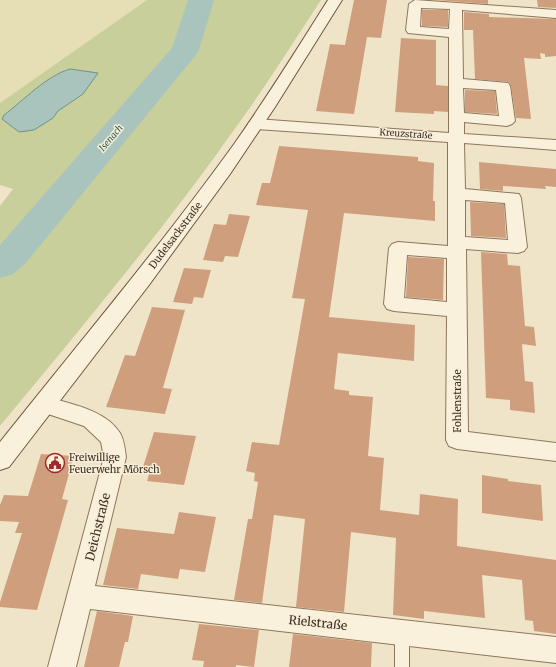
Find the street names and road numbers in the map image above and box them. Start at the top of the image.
street label: Kreuzstraße [379,126,433,141]
street label: Dudelsackstraße [146,199,205,271]
street label: Fohlenstraße [451,369,464,433]
street label: Deichstraße [82,491,113,563]
street label: Rielstraße [288,612,348,633]

